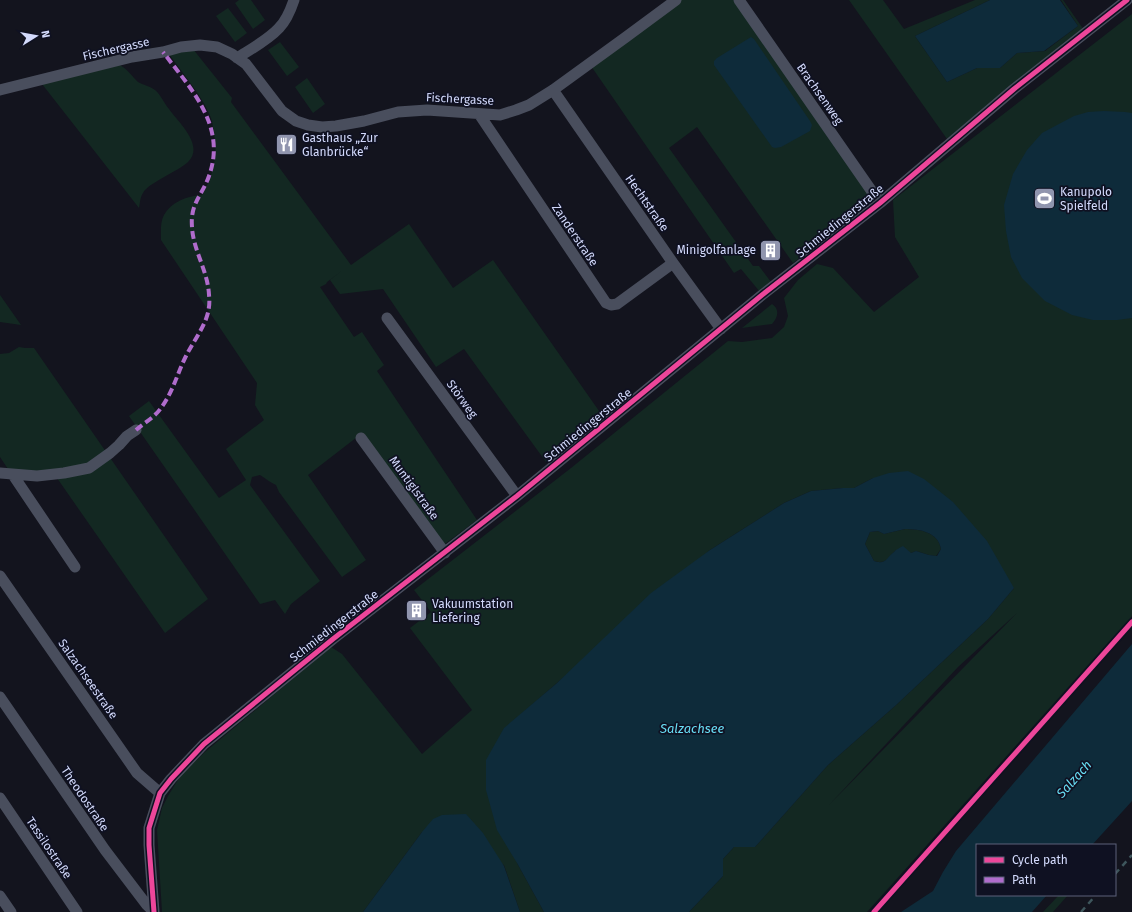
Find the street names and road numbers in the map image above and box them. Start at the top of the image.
street label: Fischergasse [81,34,151,64]
street label: Brachsenweg [794,61,847,128]
street label: Fischergasse [426,90,494,108]
street label: Hechtstraße [622,172,672,234]
street label: Schmiedingerstraße [793,181,887,261]
street label: Zanderstraße [549,201,601,269]
street label: Störweg [443,377,481,421]
street label: Schmiedingerstraße [541,385,635,465]
street label: Muntiglstraße [386,453,442,523]
street label: Schmiedingerstraße [287,587,381,665]
street label: Salzachseestraße [55,636,121,722]
street label: Theodostraße [58,764,112,834]
street label: Tassilostraße [23,815,75,881]

